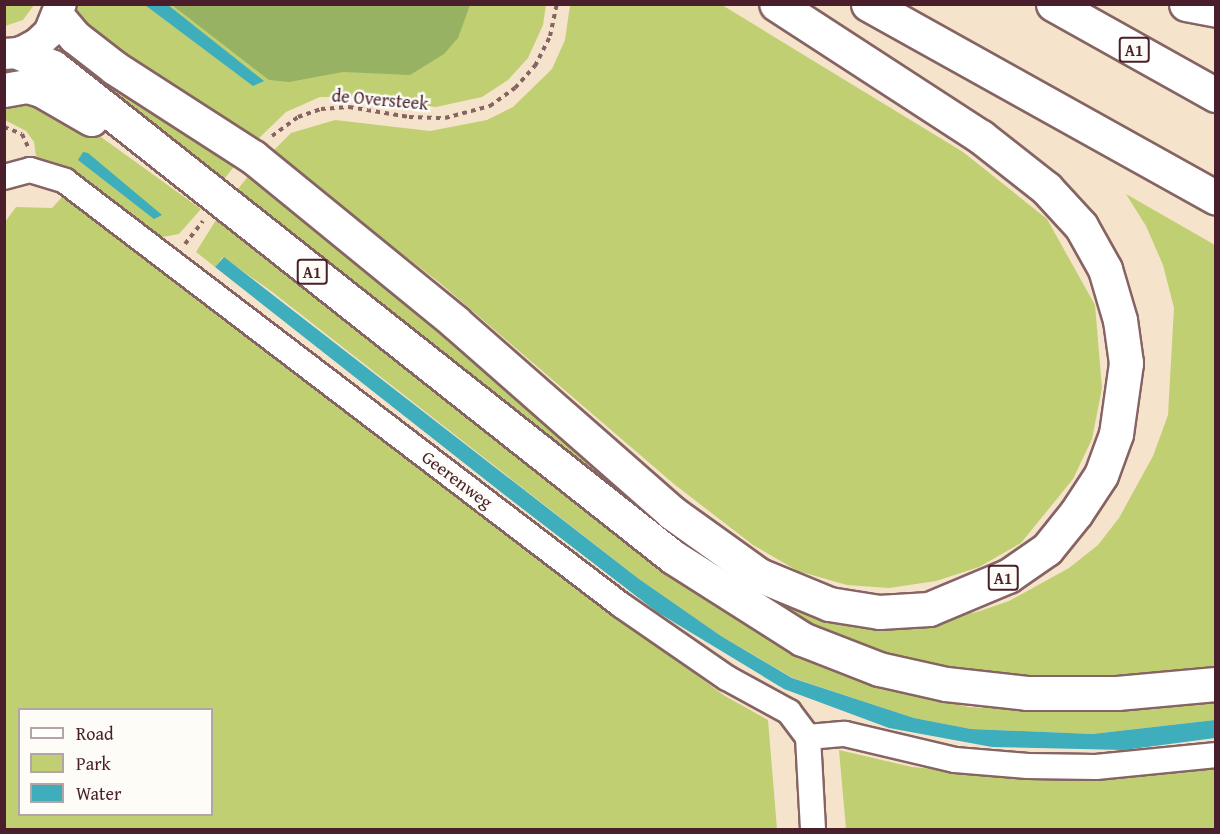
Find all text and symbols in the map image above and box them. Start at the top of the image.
road number: A1 [1118,37,1150,63]
street label: de Oversteek [331,85,429,115]
road number: A1 [296,259,328,285]
street label: Geerenweg [417,446,497,514]
road number: A1 [986,565,1020,591]
legend [18,708,213,816]
text: Road [76,720,114,747]
text: Park [76,750,111,777]
text: Water [76,780,121,807]

